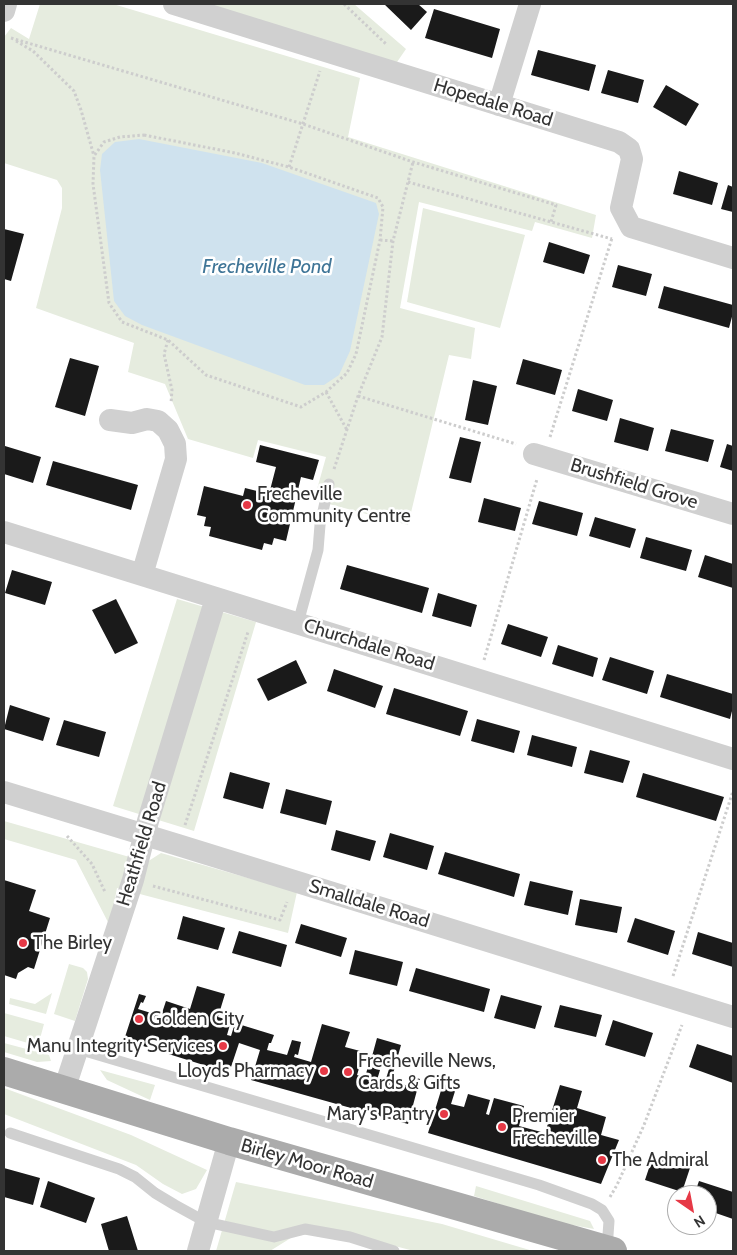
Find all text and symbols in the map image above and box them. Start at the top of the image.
street label: Hopedale Road [431,74,555,132]
water label: Frecheville Pond [202,255,332,279]
street label: Brushfield Grove [567,454,701,514]
place label: Frecheville Community Centre [257,483,411,527]
marker: Frecheville Community Centre [241,499,253,511]
street label: Churchdale Road [301,614,437,676]
street label: Heathfield Road [112,779,172,909]
street label: Smalldale Road [306,875,432,933]
place label: The Birley [33,932,112,954]
marker: The Birley [17,937,29,949]
place label: Golden City [149,1008,244,1030]
marker: Golden City [133,1013,145,1025]
place label: Manu Integrity Services [26,1035,213,1057]
marker: Manu Integrity Services [217,1040,229,1052]
place label: Frecheville News, Cards & Gifts [358,1050,496,1094]
place label: Lloyds Pharmacy [178,1060,314,1082]
marker: Lloyds Pharmacy [318,1065,330,1077]
marker: Frecheville News, Cards & Gifts [342,1066,354,1078]
place label: Mary's Pantry [327,1103,434,1125]
place label: Premier Frecheville [512,1105,597,1149]
marker: Mary's Pantry [438,1108,450,1120]
marker: Premier Frecheville [496,1121,508,1133]
street label: Birley Moor Road [238,1134,376,1194]
place label: The Admiral [612,1149,709,1171]
marker: The Admiral [596,1154,608,1166]
north arrow [667,1185,717,1235]
text: N [691,1211,709,1232]

